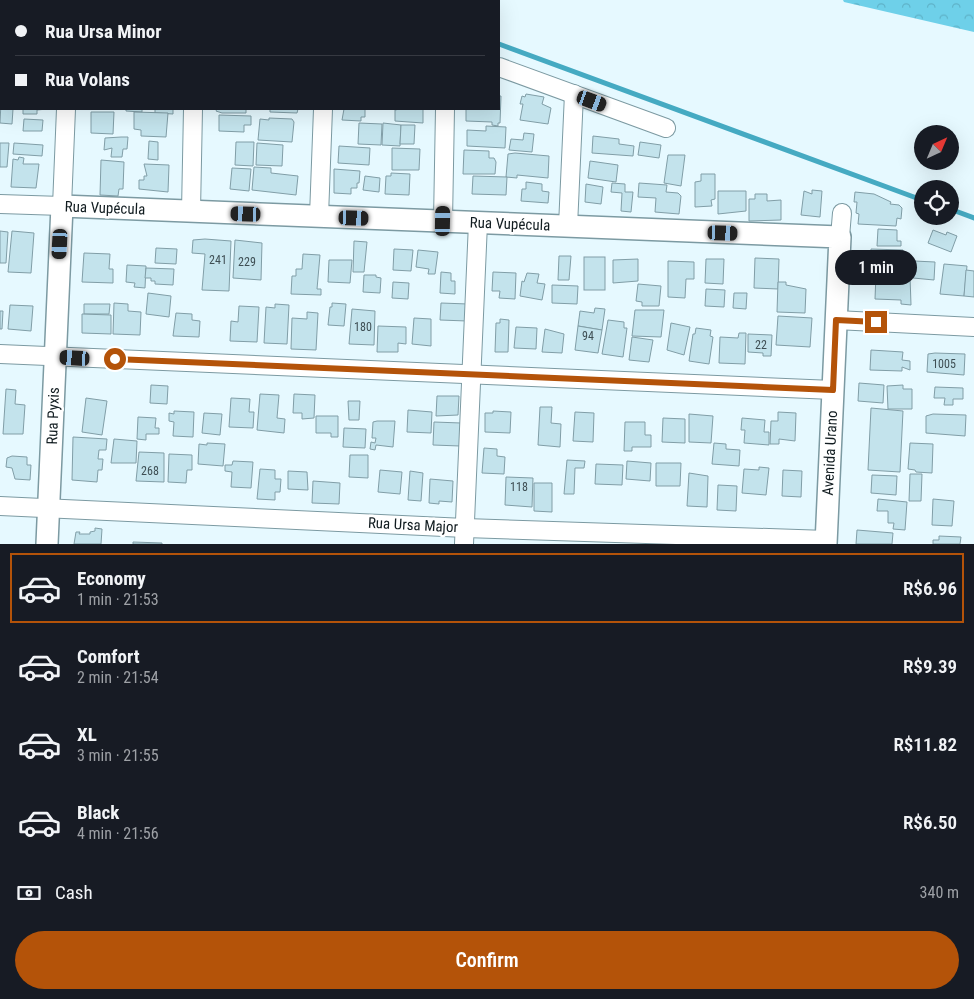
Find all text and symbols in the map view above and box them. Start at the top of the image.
text: Rua Ursa Minor [45,20,162,43]
text: Rua Volans [45,68,130,91]
car [575,89,608,113]
north arrow [914,125,959,170]
map controls [914,125,959,225]
button: locate [914,180,959,225]
street label: Rua Vupécula [64,198,146,218]
car [230,206,261,222]
car [435,206,450,236]
car [338,210,369,226]
street label: Rua Vupécula [469,214,551,234]
car [707,225,738,241]
car [51,229,68,259]
callout: 1 min [835,250,917,284]
house number: 241 [209,253,227,267]
house number: 229 [238,255,256,269]
text: 1 min [858,258,894,277]
route end [865,311,887,333]
house number: 180 [354,320,372,334]
house number: 94 [582,329,594,343]
house number: 22 [755,338,767,352]
route start [104,348,126,370]
car [59,350,90,366]
house number: 1005 [932,357,956,371]
street label: Rua Pyxis [43,387,63,445]
street label: Avenida Urano [819,410,841,496]
house number: 268 [141,464,159,478]
house number: 118 [510,480,528,494]
street label: Rua Ursa Major [367,514,459,536]
icon: car [17,566,62,611]
text: Economy [77,567,146,590]
text: R$6.96 [903,577,957,600]
text: 1 min · 21:53 [77,590,159,609]
icon: car [17,644,62,689]
text: Comfort [77,645,140,668]
text: R$9.39 [903,655,957,678]
text: 2 min · 21:54 [77,668,159,687]
icon: car [17,722,62,767]
text: XL [77,723,97,746]
text: R$11.82 [893,733,957,756]
text: 3 min · 21:55 [77,746,159,765]
icon: car [17,800,62,845]
text: Black [77,801,119,824]
text: R$6.50 [903,811,957,834]
text: 4 min · 21:56 [77,824,159,843]
icon: cash [15,879,43,907]
text: Cash [55,881,93,904]
text: 340 m [920,883,959,902]
button: Confirm [15,931,959,989]

